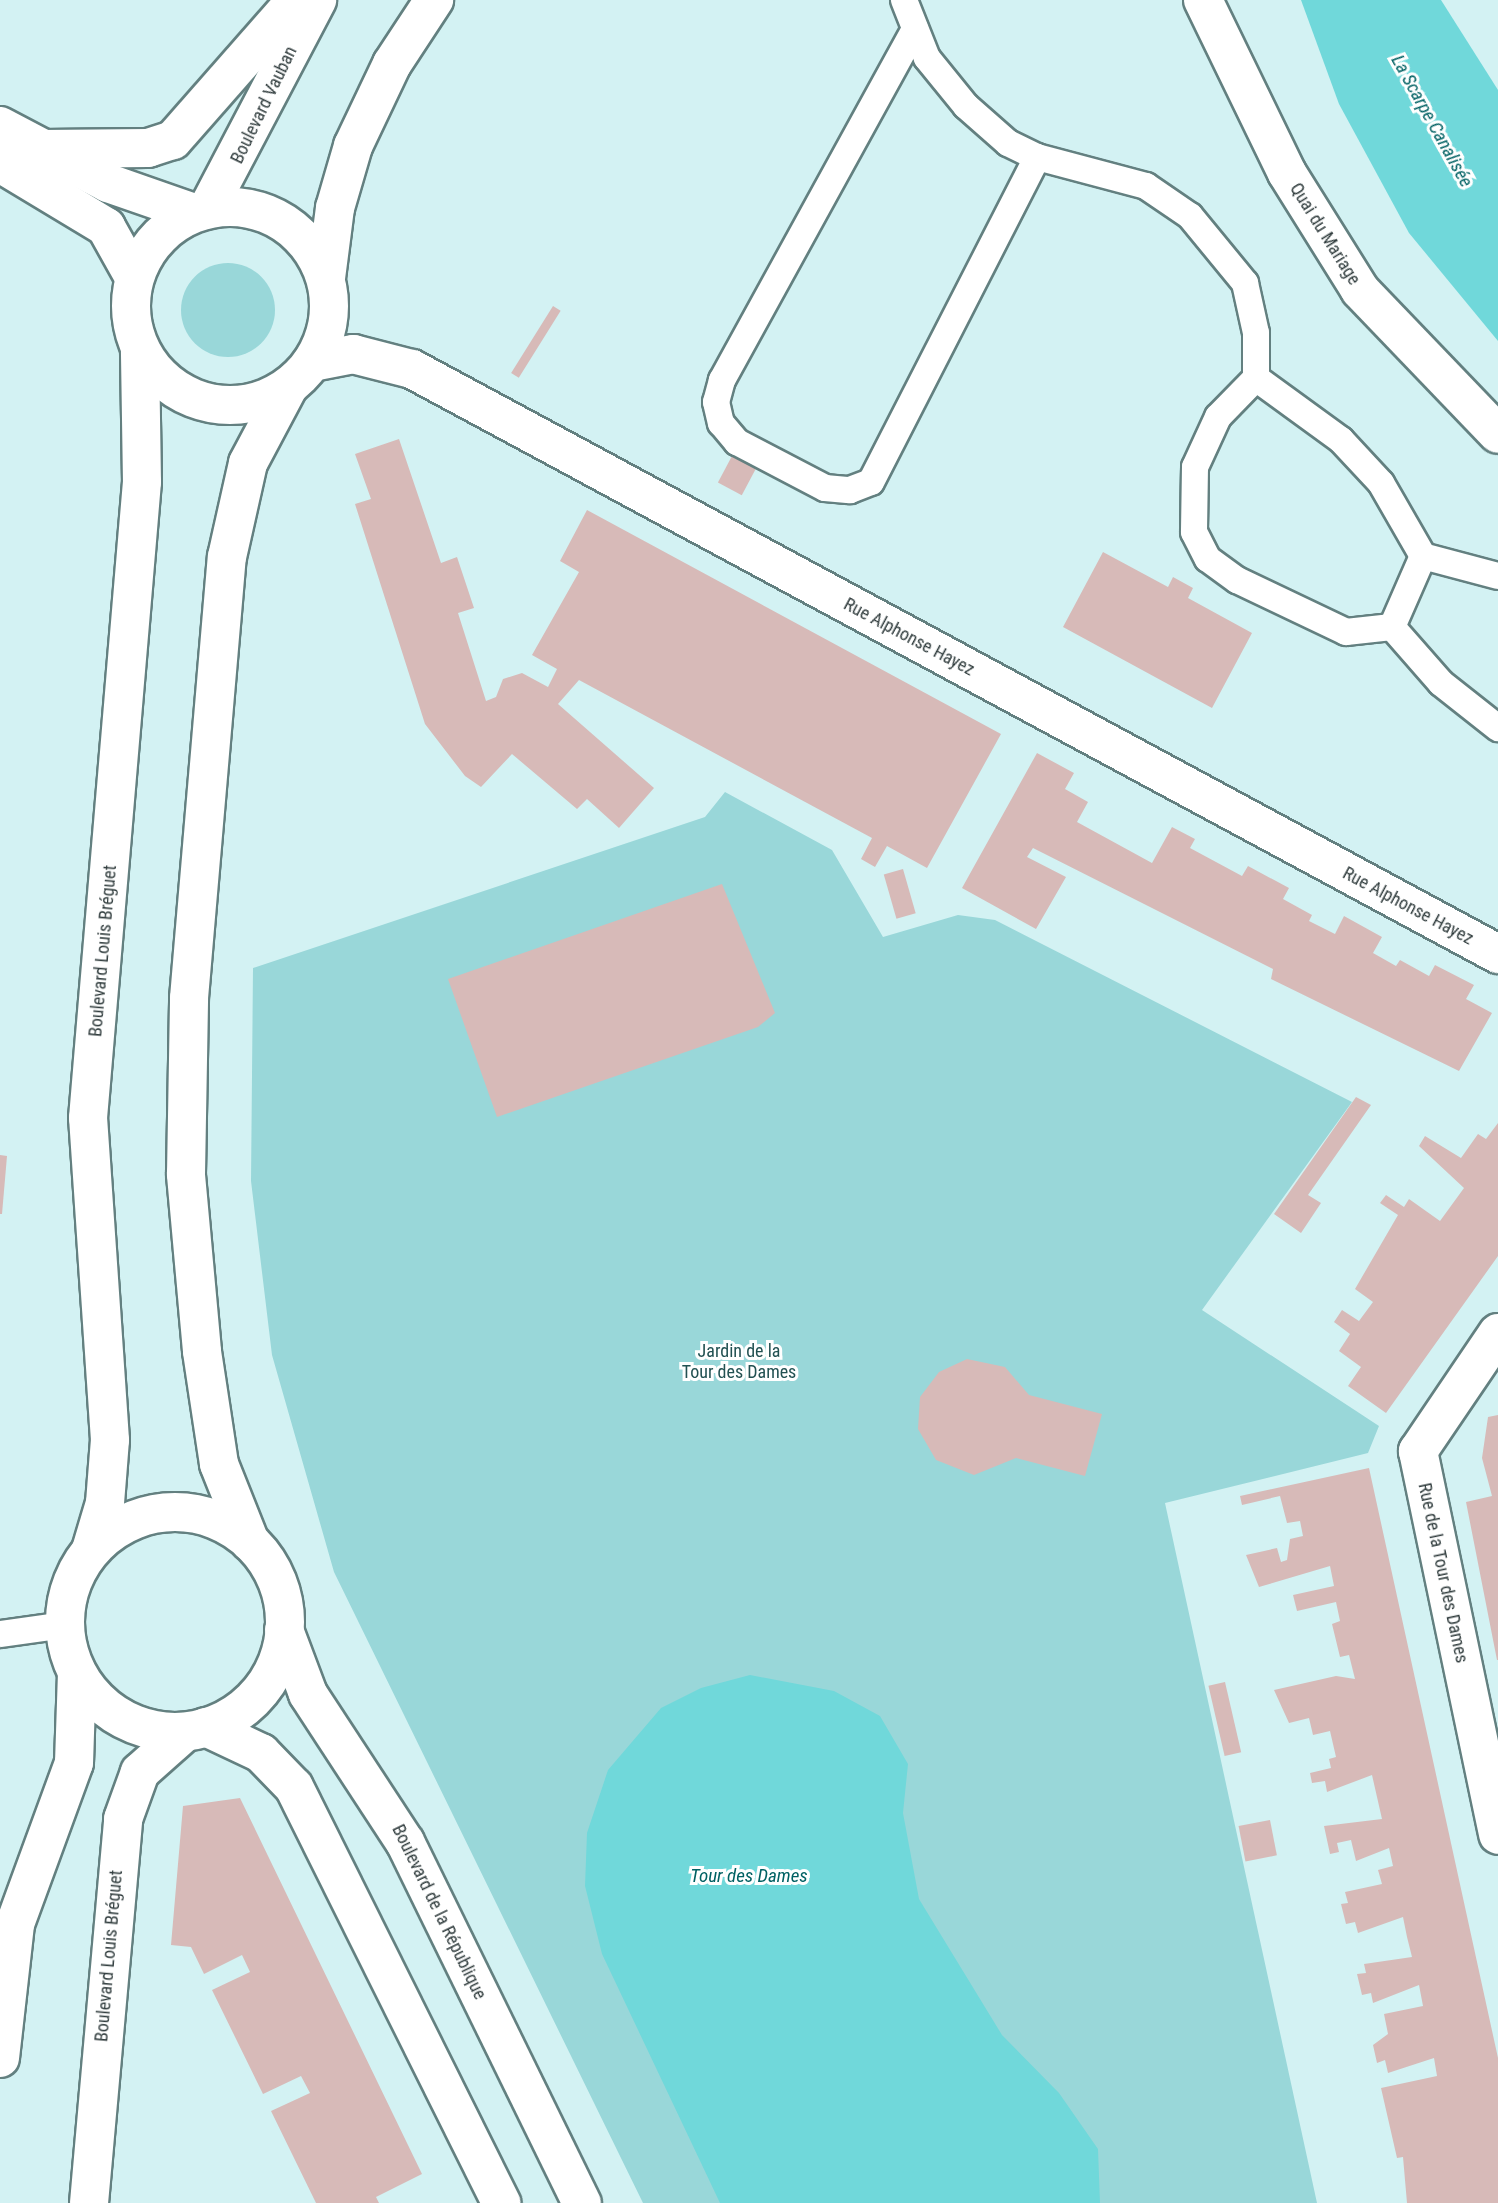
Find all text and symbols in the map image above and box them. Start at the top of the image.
street label: Boulevard Vauban [226,43,302,167]
water label: La Scarpe Canalisée [1386,51,1478,191]
street label: Quai du Mariage [1285,179,1365,289]
street label: Rue Alphonse Hayez [840,593,978,681]
street label: Rue Alphonse Hayez [1339,862,1477,950]
street label: Boulevard Louis Bréguet [85,864,121,1038]
park label: Jardin de la Tour des Dames [682,1341,796,1384]
street label: Rue de la Tour des Dames [1413,1481,1473,1665]
street label: Boulevard de la République [387,1821,491,2003]
water label: Tour des Dames [690,1865,808,1887]
street label: Boulevard Louis Bréguet [91,1869,127,2043]

